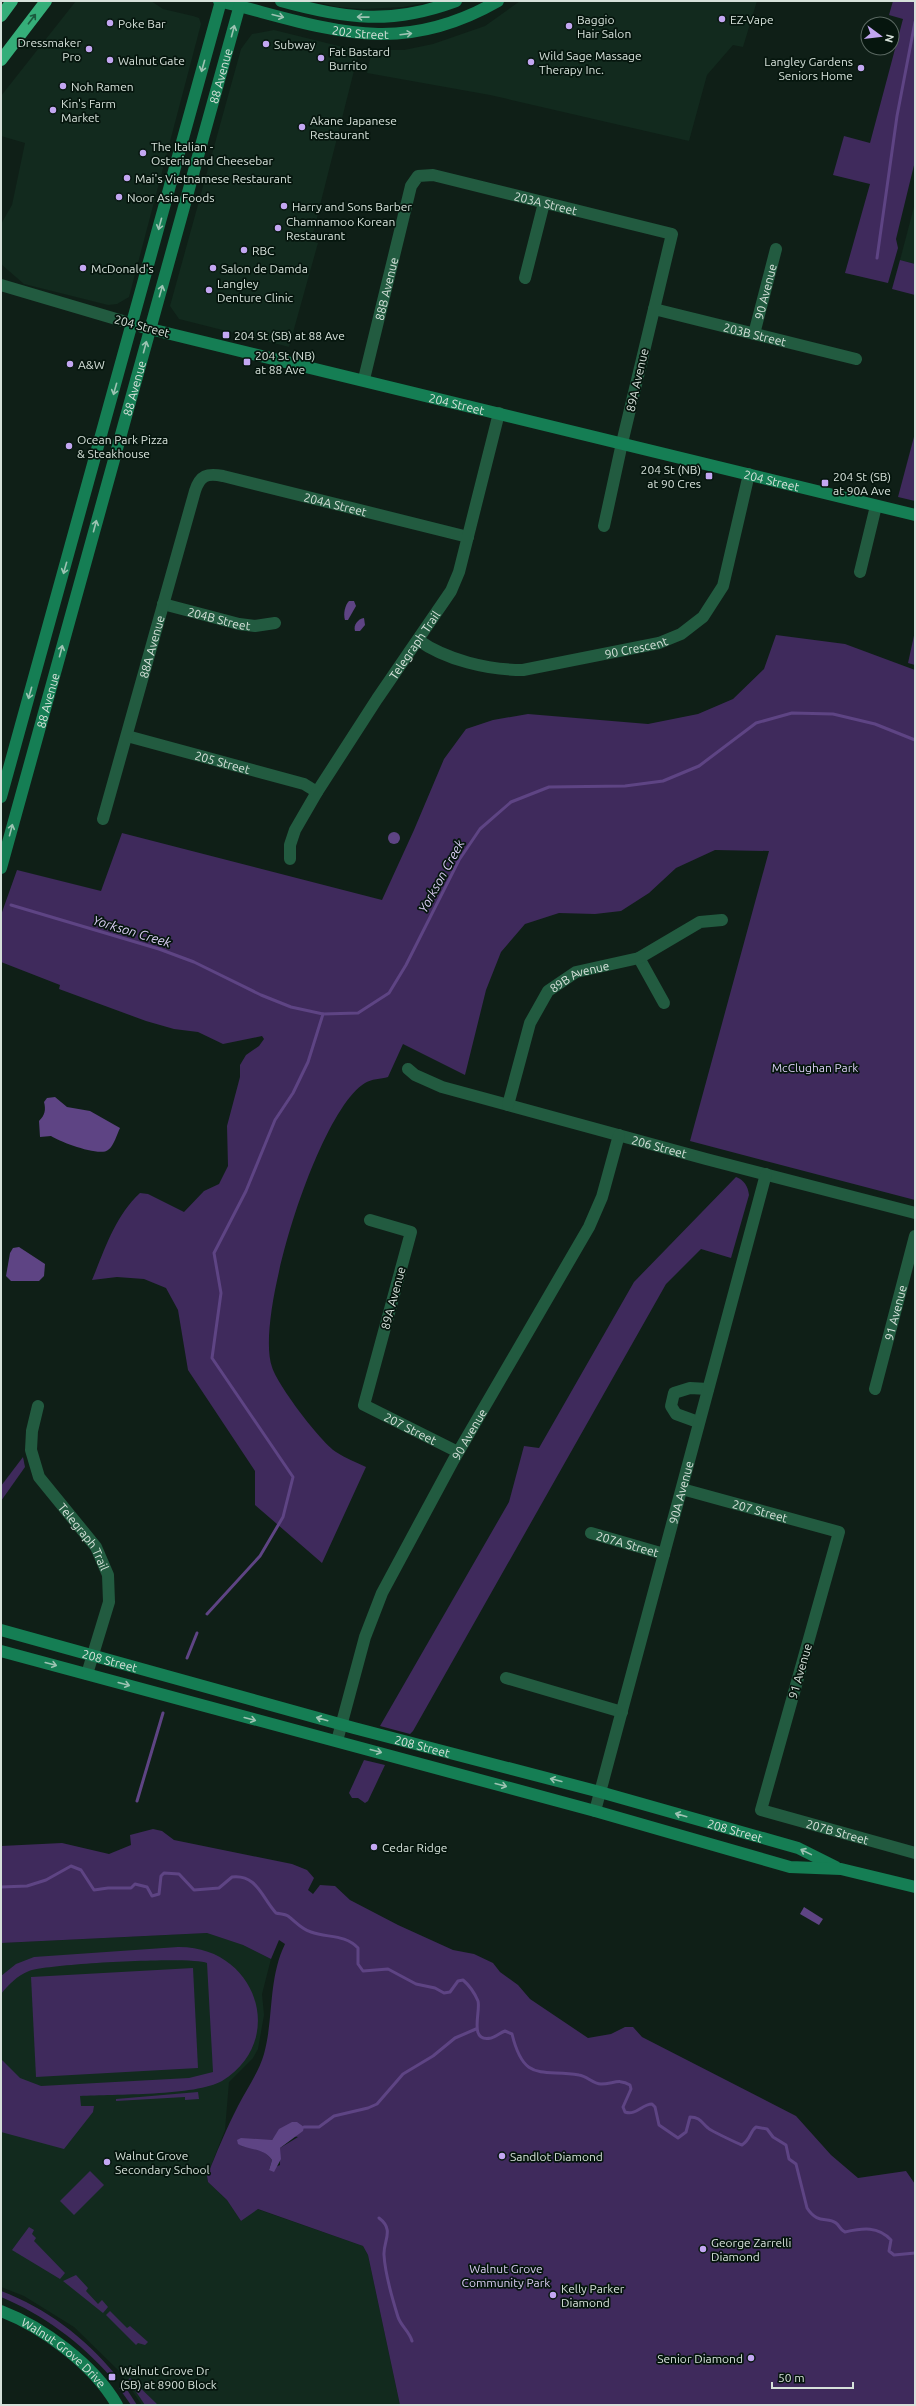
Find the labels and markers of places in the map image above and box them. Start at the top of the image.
place label: Baggio Hair Salon [577,13,631,40]
place label: EZ-Vape [730,13,774,26]
marker: EZ-Vape [717,14,727,24]
place label: Poke Bar [118,17,166,30]
marker: Poke Bar [105,18,115,28]
marker: Baggio Hair Salon [564,21,574,31]
place label: Dressmaker Pro [17,36,81,63]
place label: Subway [274,38,316,51]
marker: Subway [261,39,271,49]
marker: Dressmaker Pro [84,44,94,54]
place label: Fat Bastard Burrito [329,45,390,72]
place label: Wild Sage Massage Therapy Inc. [539,49,642,76]
marker: Fat Bastard Burrito [316,53,326,63]
place label: Walnut Gate [118,54,185,67]
marker: Walnut Gate [105,55,115,65]
place label: Langley Gardens Seniors Home [764,55,853,82]
marker: Wild Sage Massage Therapy Inc. [526,57,536,67]
marker: Langley Gardens Seniors Home [856,63,866,73]
place label: Noh Ramen [71,80,134,93]
marker: Noh Ramen [58,81,68,91]
place label: Kin's Farm Market [61,97,116,124]
marker: Kin's Farm Market [48,105,58,115]
place label: Akane Japanese Restaurant [310,114,397,141]
marker: Akane Japanese Restaurant [297,122,307,132]
place label: The Italian - Osteria and Cheesebar [151,140,273,167]
marker: The Italian - Osteria and Cheesebar [138,148,148,158]
place label: Mai's Vietnamese Restaurant [135,172,292,185]
marker: Mai's Vietnamese Restaurant [122,173,132,183]
place label: Noor Asia Foods [127,191,214,204]
marker: Noor Asia Foods [114,192,124,202]
place label: Harry and Sons Barber [292,200,412,213]
marker: Harry and Sons Barber [279,201,289,211]
place label: Chamnamoo Korean Restaurant [286,215,395,242]
marker: Chamnamoo Korean Restaurant [273,223,283,233]
place label: RBC [252,244,275,257]
marker: RBC [239,245,249,255]
place label: McDonald's [91,262,154,275]
place label: Salon de Damda [221,262,308,275]
marker: McDonald's [78,263,88,273]
marker: Salon de Damda [208,263,218,273]
place label: Langley Denture Clinic [217,277,294,304]
marker: Langley Denture Clinic [204,285,214,295]
place label: 204 St (SB) at 88 Ave [234,329,345,343]
marker: 204 St (SB) at 88 Ave [221,330,231,340]
place label: 204 St (NB) at 88 Ave [255,349,315,376]
marker: 204 St (NB) at 88 Ave [242,357,252,367]
place label: A&W [78,358,105,371]
marker: A&W [65,359,75,369]
place label: Ocean Park Pizza & Steakhouse [77,433,168,460]
marker: Ocean Park Pizza & Steakhouse [64,441,74,451]
place label: 204 St (NB) at 90 Cres [641,463,701,490]
place label: 204 St (SB) at 90A Ave [833,470,891,497]
marker: 204 St (NB) at 90 Cres [704,471,714,481]
marker: 204 St (SB) at 90A Ave [820,478,830,488]
place label: Cedar Ridge [382,1841,447,1854]
marker: Cedar Ridge [369,1842,379,1852]
place label: Walnut Grove Secondary School [115,2149,210,2176]
place label: Sandlot Diamond [510,2150,603,2163]
marker: Sandlot Diamond [497,2151,507,2161]
marker: Walnut Grove Secondary School [102,2157,112,2167]
place label: George Zarrelli Diamond [711,2236,791,2263]
marker: George Zarrelli Diamond [698,2244,708,2254]
place label: Kelly Parker Diamond [561,2282,625,2309]
marker: Kelly Parker Diamond [548,2290,558,2300]
place label: Senior Diamond [657,2352,743,2365]
marker: Senior Diamond [746,2353,756,2363]
place label: Walnut Grove Dr (SB) at 8900 Block [120,2364,217,2392]
marker: Walnut Grove Dr (SB) at 8900 Block [107,2372,117,2382]

